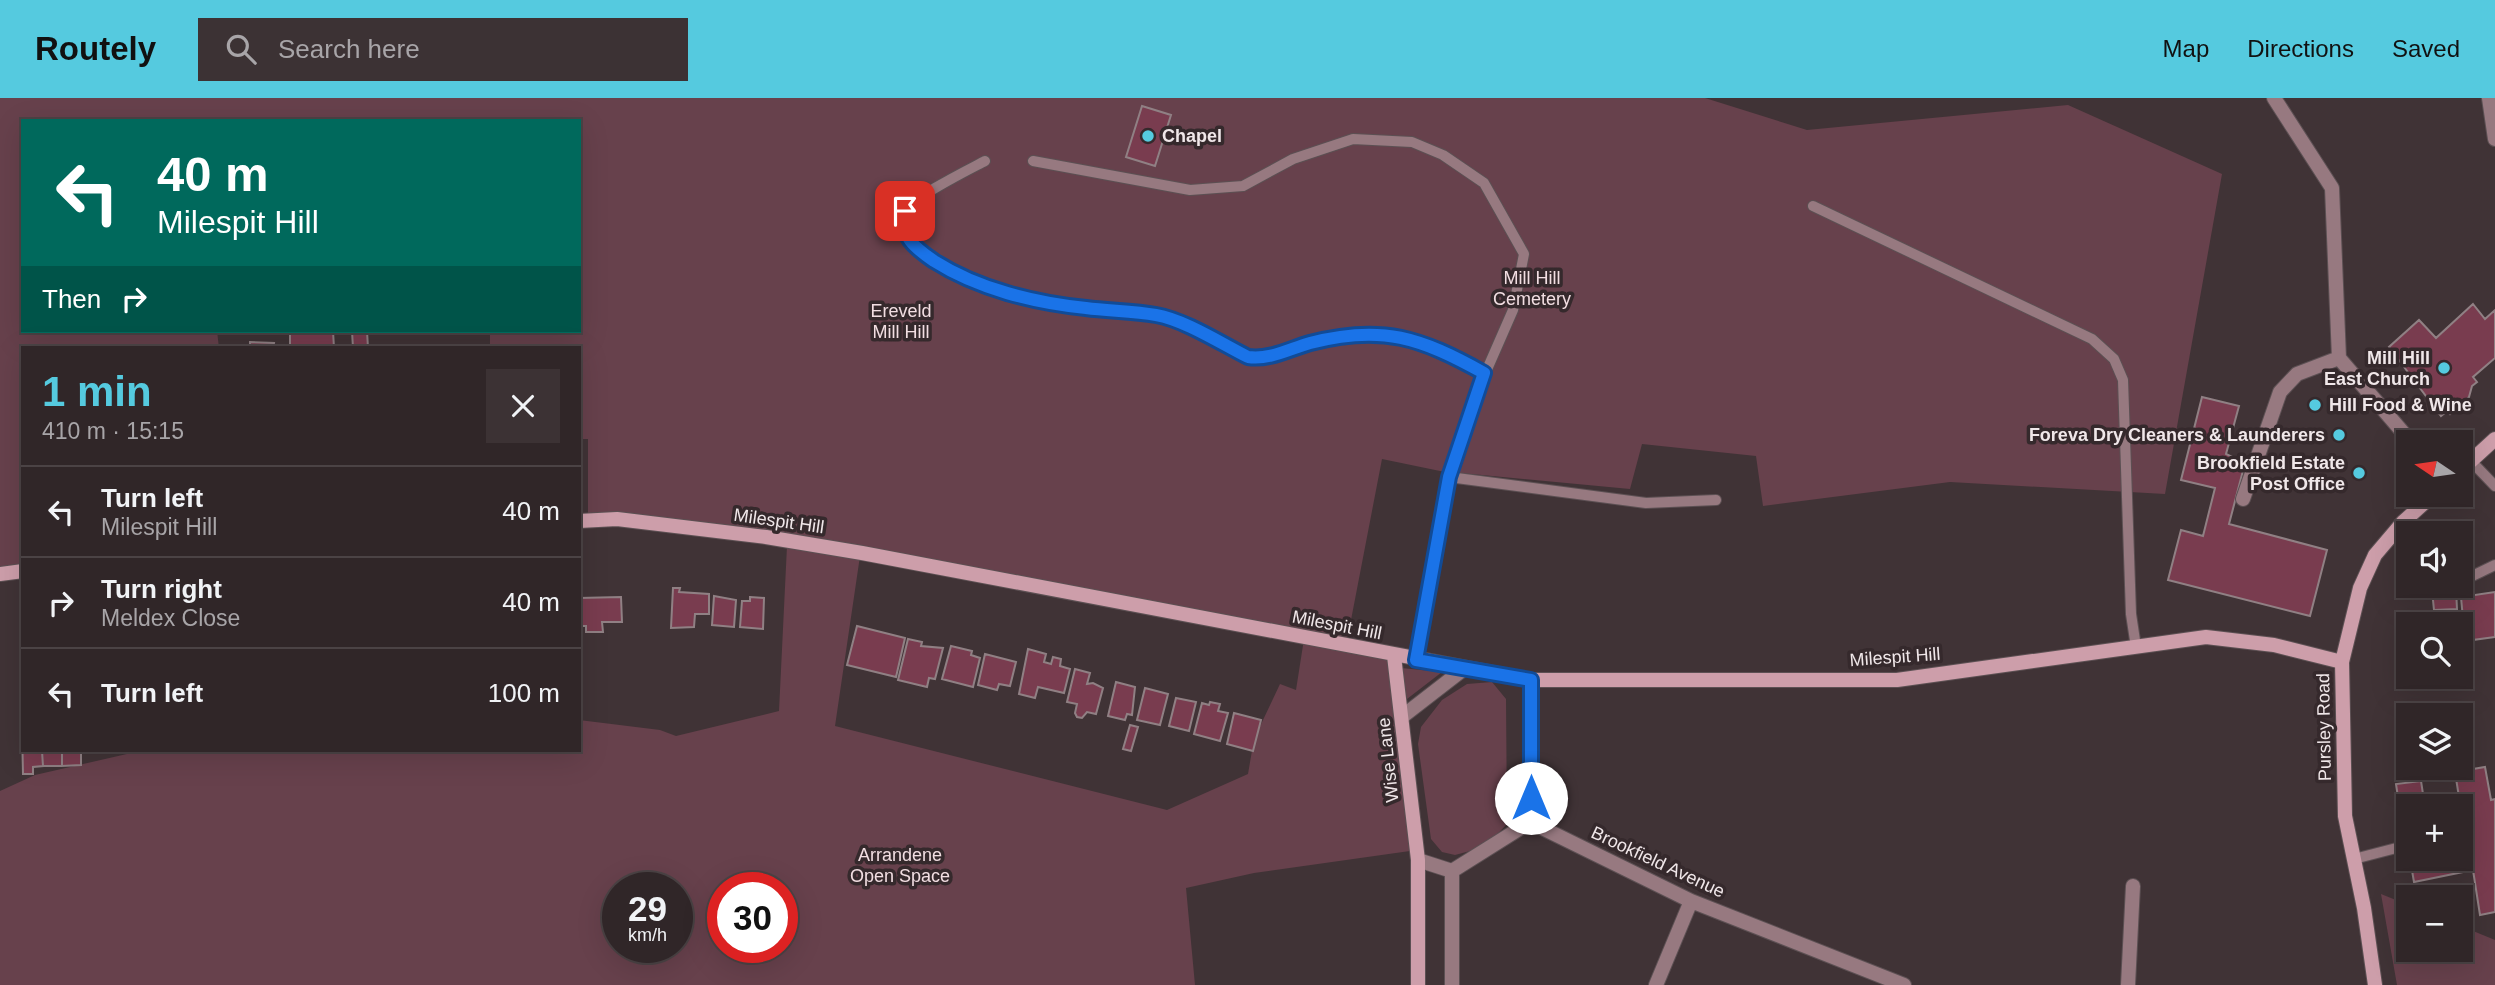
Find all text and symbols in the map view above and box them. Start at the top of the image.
search box [198,18,688,81]
text: Routely [35,30,156,67]
icon: search [222,30,260,68]
text: Search here [278,34,420,64]
text: Map [2163,35,2209,62]
text: Directions [2247,35,2354,62]
text: Saved [2392,35,2460,62]
place label: Chapel [1162,126,1222,146]
marker: Chapel [1140,128,1156,144]
icon: left [42,147,133,238]
text: 40 m [157,147,269,201]
pin [875,181,935,241]
icon: arrive [886,192,924,230]
text: Milespit Hill [157,204,319,240]
park label: Mill Hill Cemetery [1493,268,1571,309]
icon: right [115,280,153,318]
text: Then [42,284,101,314]
park label: Ereveld Mill Hill [870,301,932,342]
place label: Mill Hill East Church [2324,348,2430,389]
marker: Mill Hill East Church [2436,360,2452,376]
text: 1 min [42,368,152,415]
button: close [486,369,560,443]
place label: Hill Food & Wine [2329,395,2472,415]
marker: Hill Food & Wine [2307,397,2323,413]
text: 410 m · 15:15 [42,418,184,444]
place label: Foreva Dry Cleaners & Launderers [2029,425,2325,445]
marker: Foreva Dry Cleaners & Launderers [2331,427,2347,443]
north arrow [2396,430,2473,508]
map controls [2396,430,2473,962]
place label: Brookfield Estate Post Office [2197,453,2345,494]
marker: Brookfield Estate Post Office [2351,465,2367,481]
text: Turn left [101,483,203,513]
icon: left [42,493,80,531]
text: 40 m [502,496,560,526]
street label: Milespit Hill [733,505,825,537]
text: Milespit Hill [101,514,217,540]
button: sound [2396,521,2473,598]
text: Turn right [101,574,222,604]
icon: right [42,584,80,622]
text: 40 m [502,587,560,617]
text: Meldex Close [101,605,240,631]
street label: Milespit Hill [1290,607,1384,643]
button: search [2396,612,2473,689]
street label: Milespit Hill [1849,644,1941,670]
street label: Pursley Road [2313,673,2335,781]
icon: left [42,675,80,713]
text: Turn left [101,678,203,708]
text: 100 m [488,678,560,708]
button: layers [2396,703,2473,780]
street label: Wise Lane [1374,717,1402,803]
position arrow [1494,761,1568,835]
button: + [2396,794,2473,871]
street label: Brookfield Avenue [1588,822,1728,902]
park label: Arrandene Open Space [850,845,950,886]
speed limit sign: 30 [707,872,798,963]
button: − [2396,885,2473,962]
text: 29 [628,889,667,928]
text: km/h [628,925,667,945]

